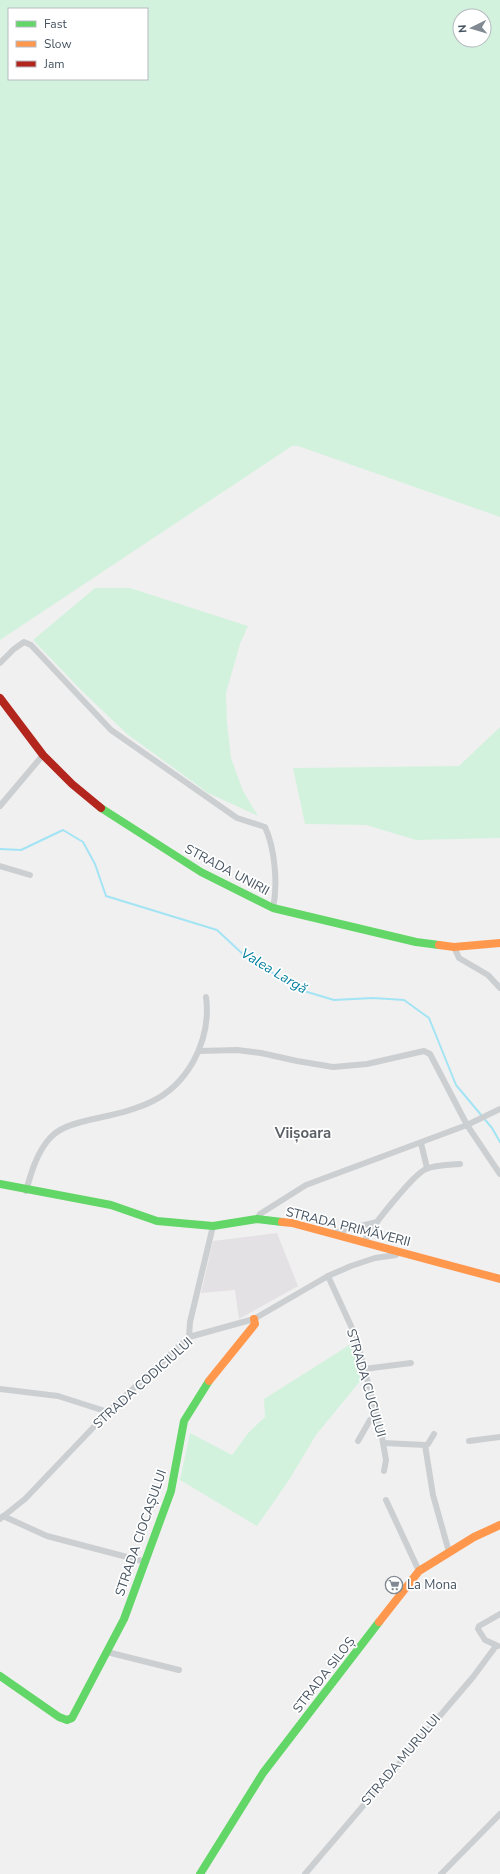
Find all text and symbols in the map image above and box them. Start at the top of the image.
legend [8,8,148,80]
north arrow [452,8,492,48]
text: Fast [44,16,67,32]
text: N [455,24,470,34]
text: Slow [44,36,72,52]
text: Jam [43,56,65,72]
street label: STRADA UNIRII [181,840,273,900]
water label: Valea Largă [237,944,311,998]
district label: Viișoara [274,1123,331,1143]
street label: STRADA PRIMĂVERII [284,1202,413,1251]
street label: STRADA CUCULUI [342,1327,390,1439]
street label: STRADA CODICIULUI [89,1333,197,1433]
street label: STRADA CIOCAȘULUI [111,1467,171,1599]
supermarket icon: La Mona [384,1575,404,1595]
place label: La Mona [407,1576,457,1594]
street label: STRADA SILOȘ [289,1633,359,1717]
street label: STRADA MURULUI [357,1710,445,1810]

